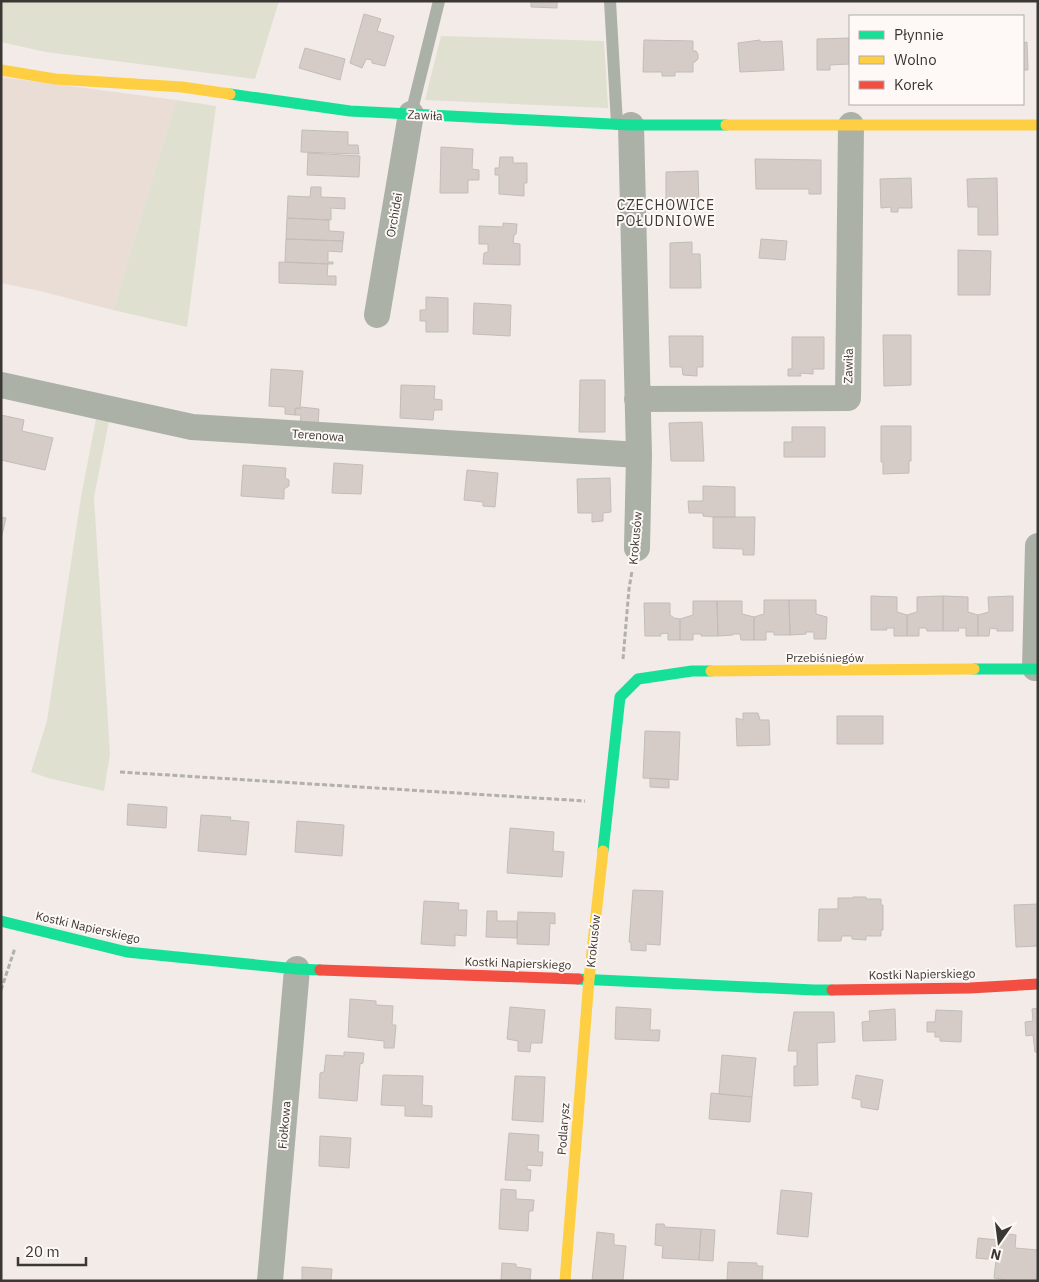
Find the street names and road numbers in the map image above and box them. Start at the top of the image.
street label: Zawiła [407,107,444,123]
street label: Orchidei [383,191,405,239]
street label: Zawiła [840,348,856,384]
street label: Terenowa [291,426,345,444]
street label: Krokusów [625,511,645,565]
street label: Przebiśniegów [786,650,864,665]
street label: Kostki Napierskiego [34,908,142,946]
street label: Krokusów [583,914,603,968]
street label: Kostki Napierskiego [464,954,572,972]
street label: Kostki Napierskiego [869,966,976,982]
street label: Fiołkowa [274,1100,294,1150]
street label: Podlarysz [554,1102,572,1156]

